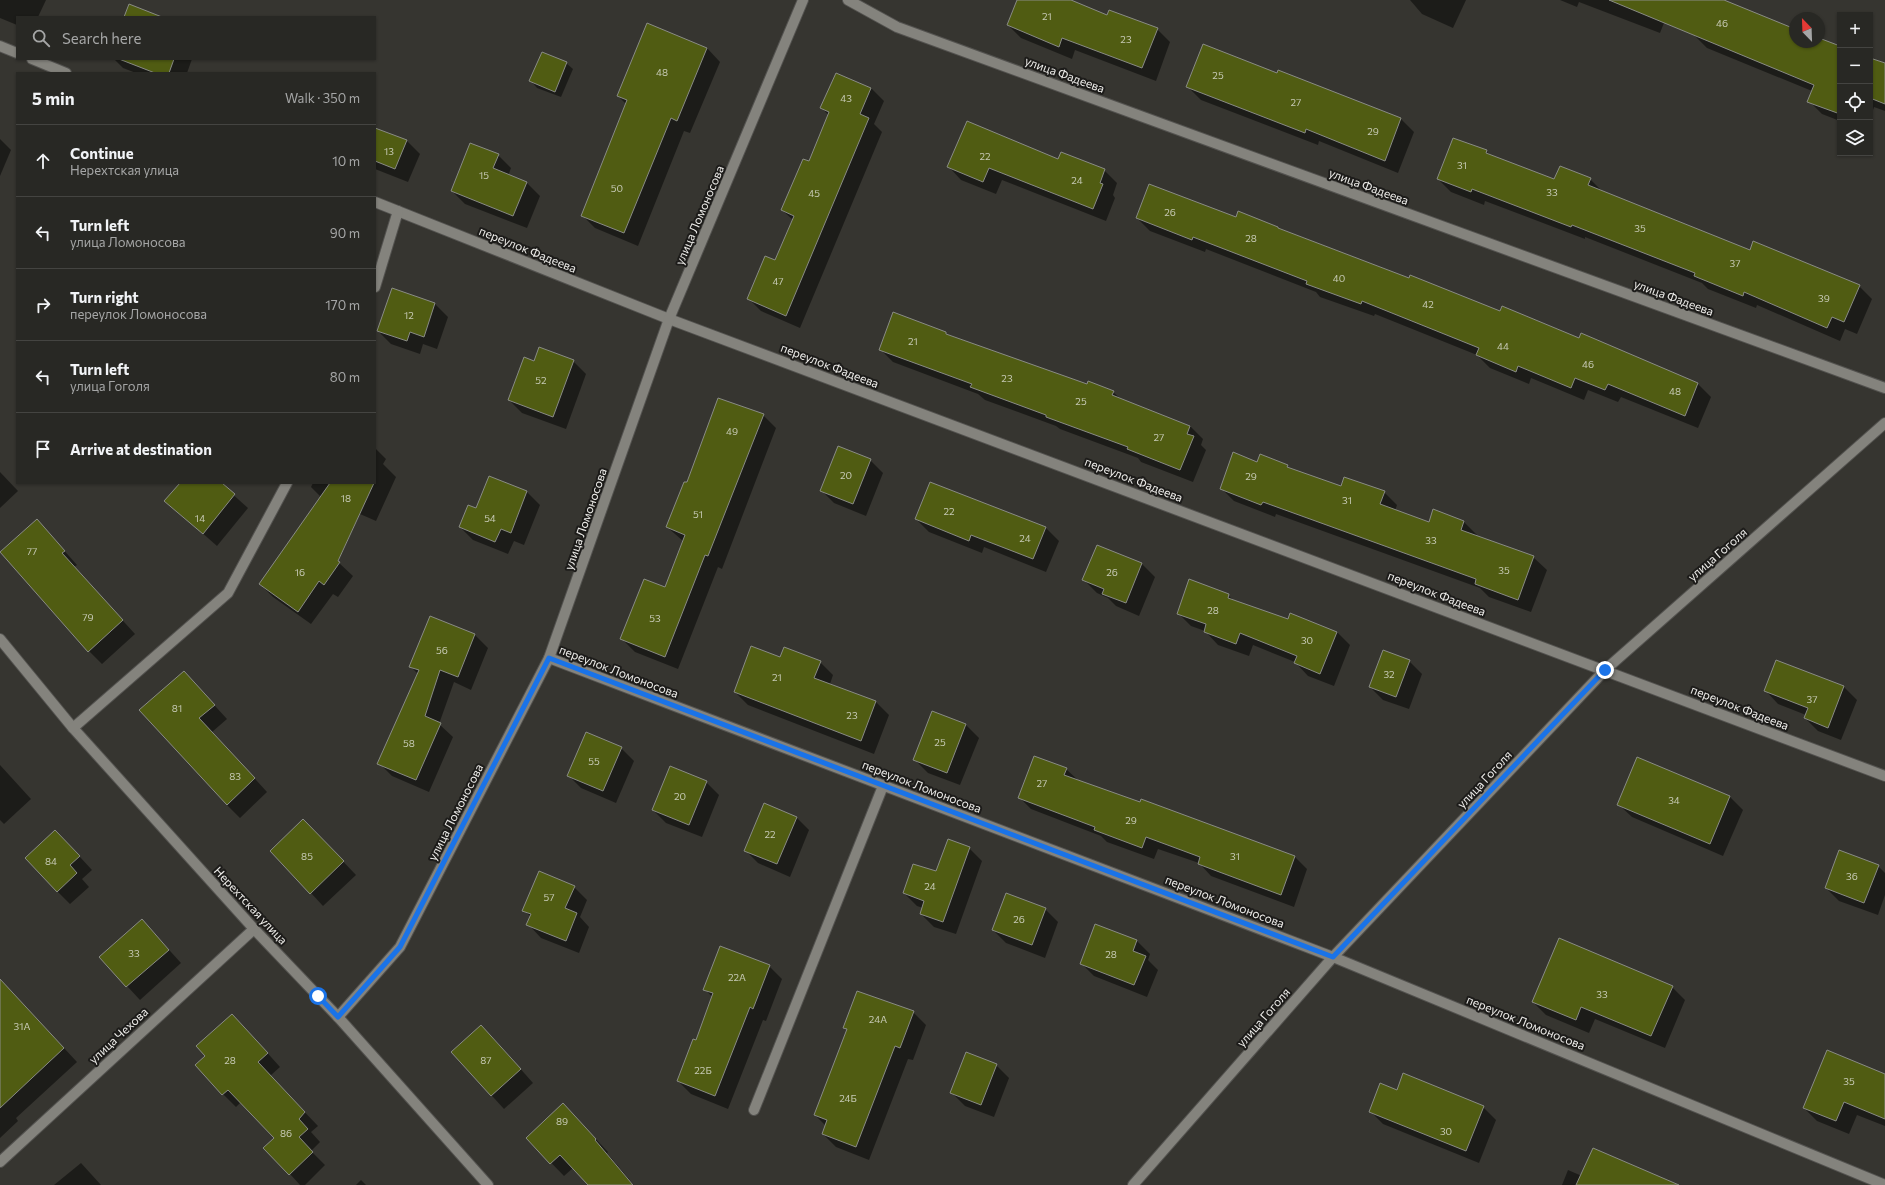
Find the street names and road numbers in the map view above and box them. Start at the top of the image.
street label: улица Фадеева [1023,53,1107,95]
street label: улица Ломоносова [672,163,726,267]
street label: улица Фадеева [1327,165,1411,207]
street label: переулок Фадеева [477,223,579,275]
street label: улица Фадеева [1632,276,1716,318]
street label: переулок Фадеева [779,340,881,390]
street label: переулок Фадеева [1083,454,1185,504]
street label: улица Ломоносова [561,466,609,572]
street label: улица Гоголя [1685,525,1749,583]
street label: переулок Фадеева [1386,568,1488,618]
street label: переулок Ломоносова [557,642,681,700]
street label: переулок Фадеева [1689,682,1791,732]
street label: улица Гоголя [1454,747,1514,811]
street label: переулок Ломоносова [860,757,984,815]
street label: улица Ломоносова [425,761,485,863]
street label: Нерехтская улица [212,863,290,947]
street label: переулок Ломоносова [1163,872,1287,930]
street label: улица Гоголя [1234,985,1292,1049]
street label: переулок Ломоносова [1465,992,1587,1052]
street label: улица Чехова [86,1004,150,1066]

